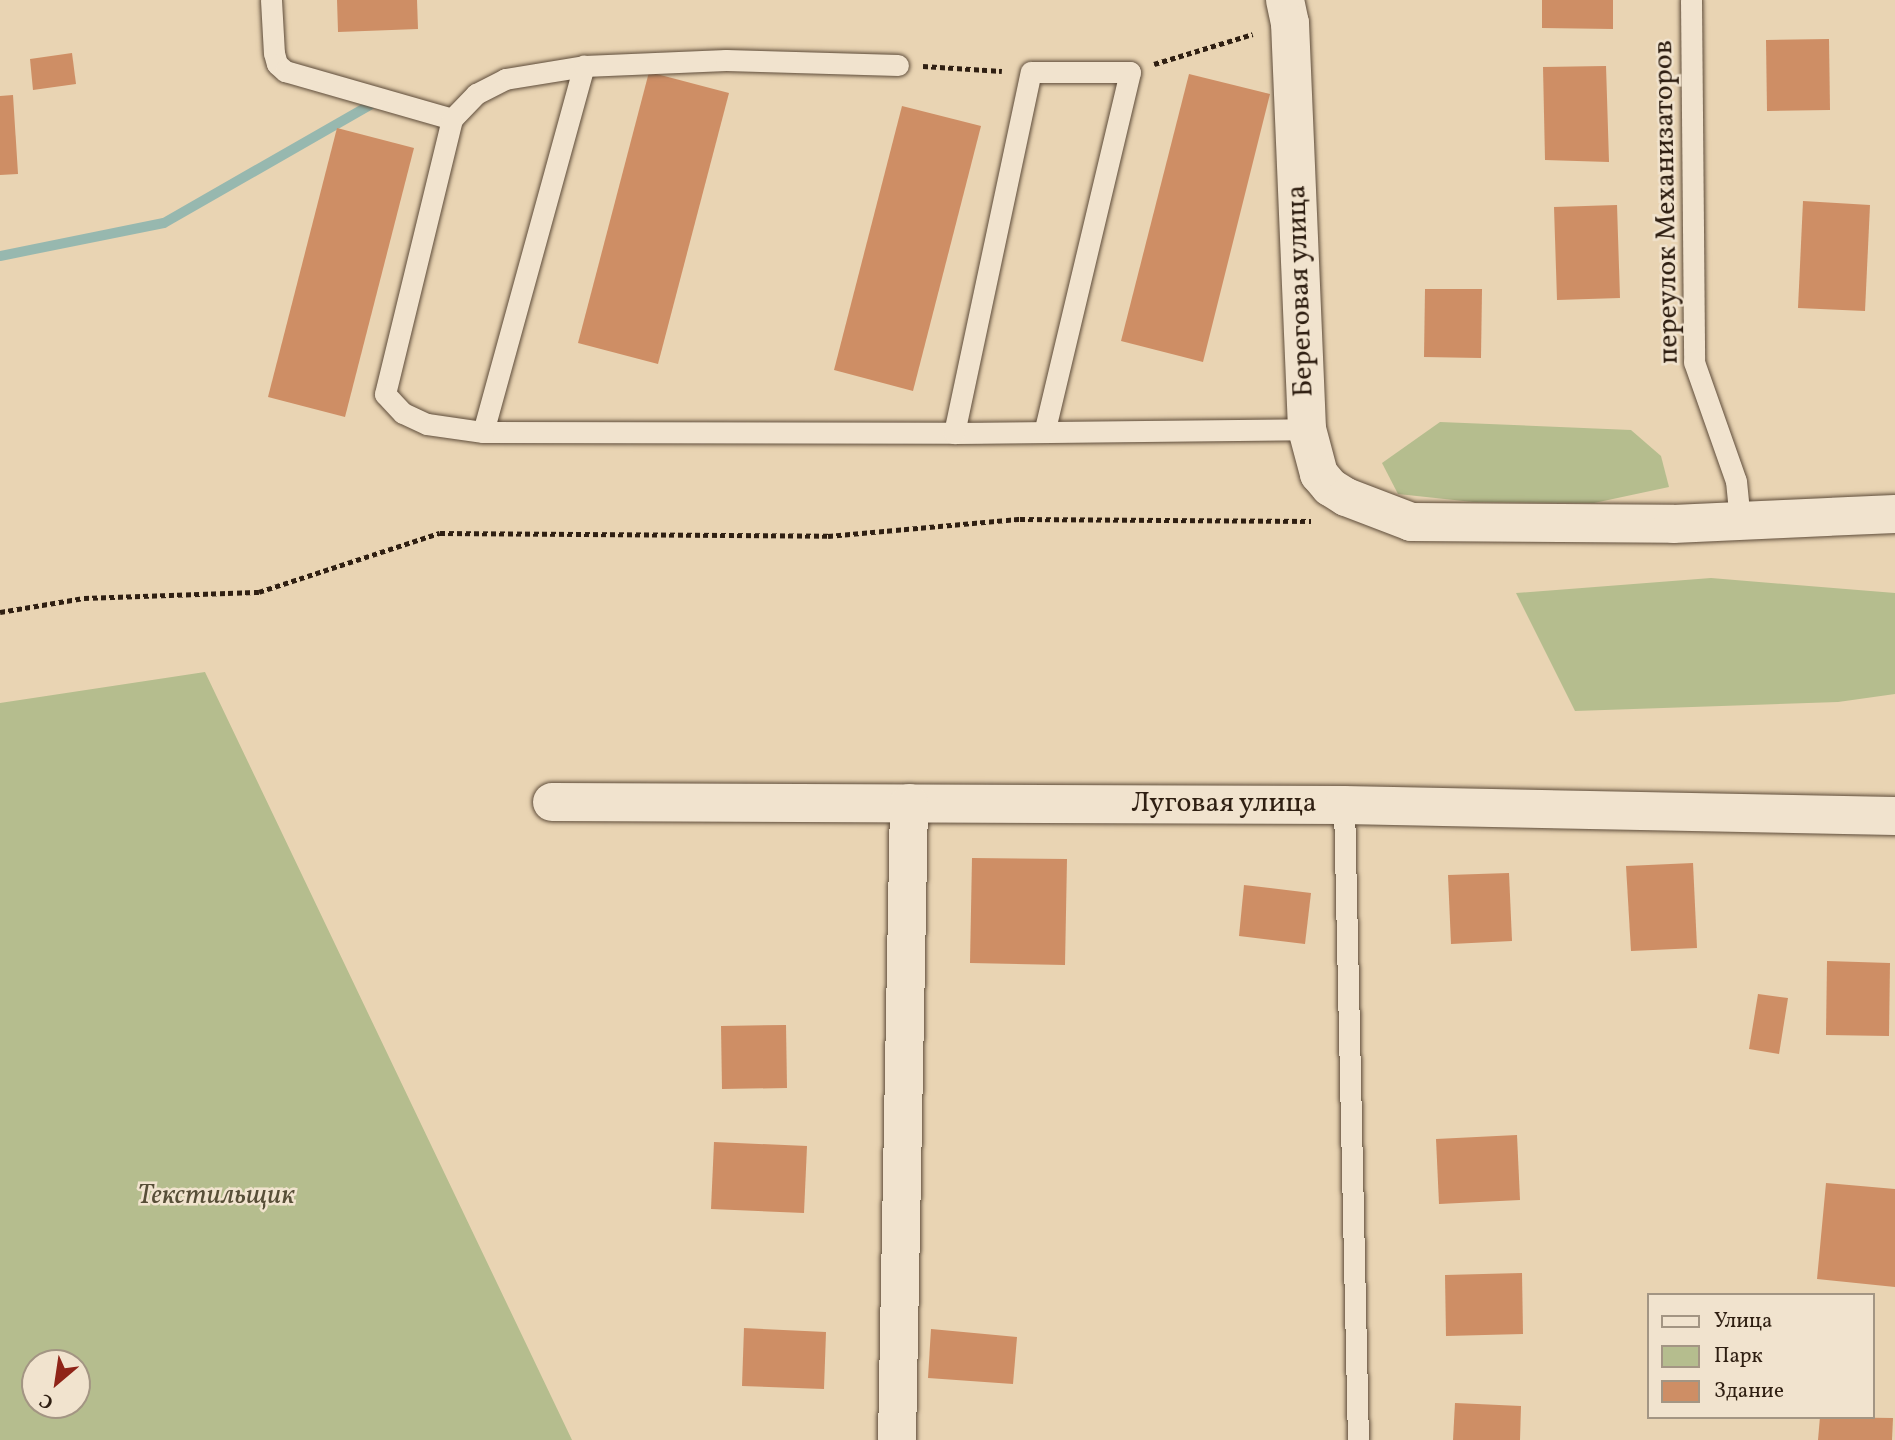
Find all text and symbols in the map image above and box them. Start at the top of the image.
street label: переулок Механизаторов [1647,40,1687,364]
street label: Береговая улица [1280,184,1322,398]
street label: Луговая улица [1131,787,1317,821]
park label: Текстильщик [138,1179,294,1213]
legend [1646,1293,1874,1419]
text: Улица [1714,1307,1772,1336]
text: Парк [1714,1342,1763,1371]
north arrow [21,1349,91,1419]
text: Здание [1714,1377,1784,1406]
text: С [35,1386,58,1415]

